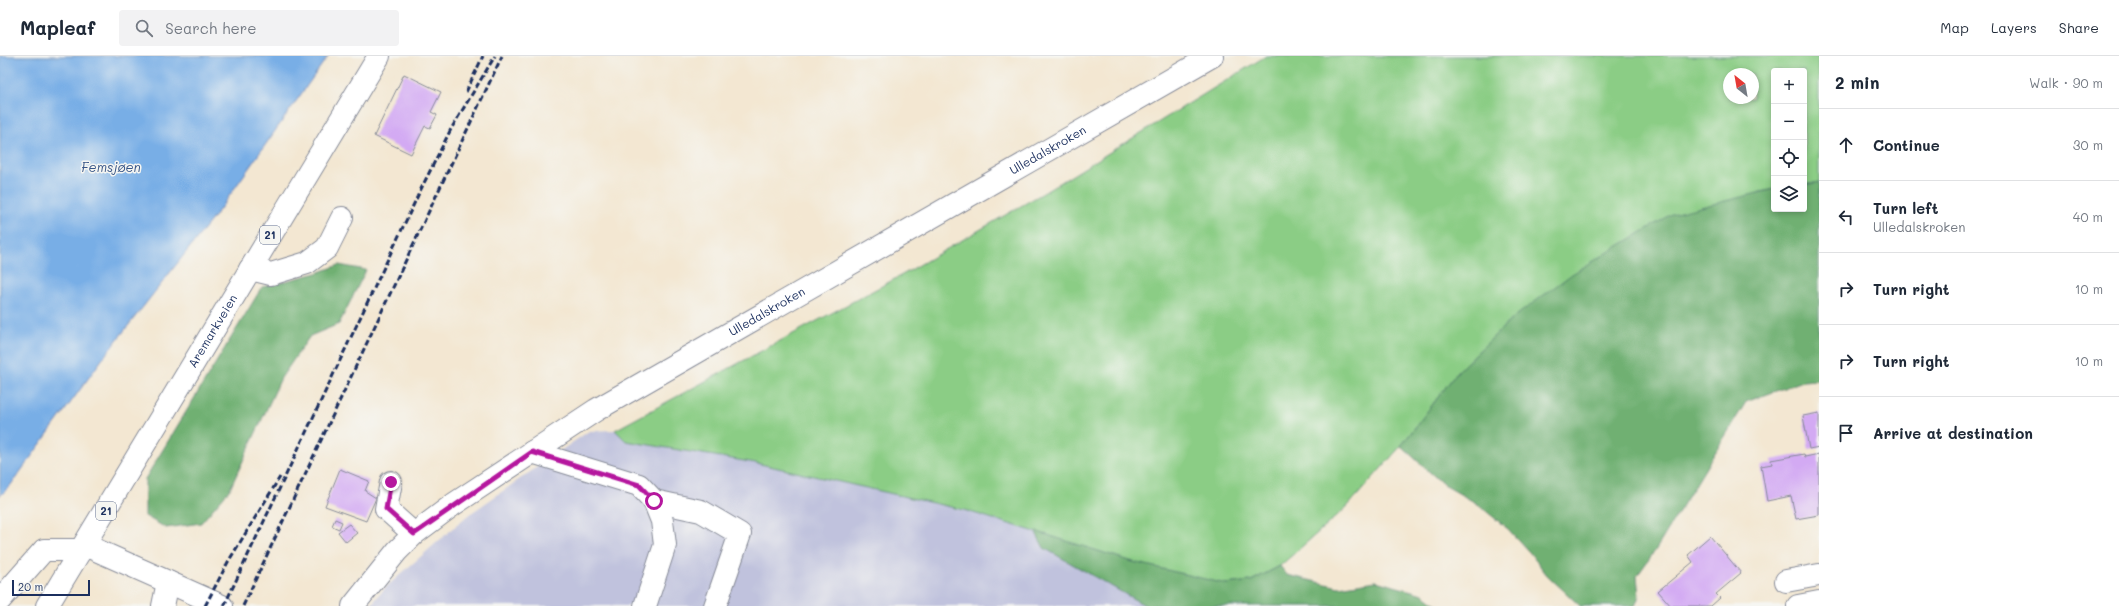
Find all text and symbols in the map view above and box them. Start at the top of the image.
search box [119,10,399,46]
text: Mapleaf [20,15,95,40]
icon: search [133,17,155,39]
text: Search here [165,18,257,38]
text: Map [1940,18,1969,37]
text: Layers [1991,18,2037,37]
text: Share [2059,18,2099,37]
north arrow [1723,68,1759,104]
map controls [1771,68,1807,212]
button: + [1771,68,1807,104]
text: 2 min [1835,71,1880,93]
text: Walk · 90 m [2029,74,2103,91]
button: − [1771,104,1807,140]
street label: Ulledalskroken [1006,121,1088,178]
icon: ahead [1835,134,1857,156]
text: Continue [1873,135,1940,155]
text: 30 m [2073,136,2103,153]
button: locate [1771,140,1807,176]
water label: Femsjøen [81,158,141,175]
button: layers [1771,176,1807,212]
text: Turn left [1873,198,1938,218]
icon: left [1835,206,1857,228]
text: 40 m [2073,208,2103,225]
text: Ulledalskroken [1873,218,1965,235]
road number: 21 [260,226,280,244]
icon: right [1835,278,1857,300]
text: Turn right [1873,279,1950,299]
text: 10 m [2075,280,2103,297]
street label: Ulledalskroken [725,283,808,339]
street label: Aremarkveien [184,291,240,370]
icon: right [1835,350,1857,372]
text: Turn right [1873,351,1950,371]
text: 10 m [2075,352,2103,369]
icon: arrive [1835,422,1857,444]
text: Arrive at destination [1873,423,2033,443]
route end [382,473,400,491]
route start [645,492,663,510]
road number: 21 [96,502,116,520]
scale bar [12,578,90,597]
text: 20 m [18,579,43,594]

